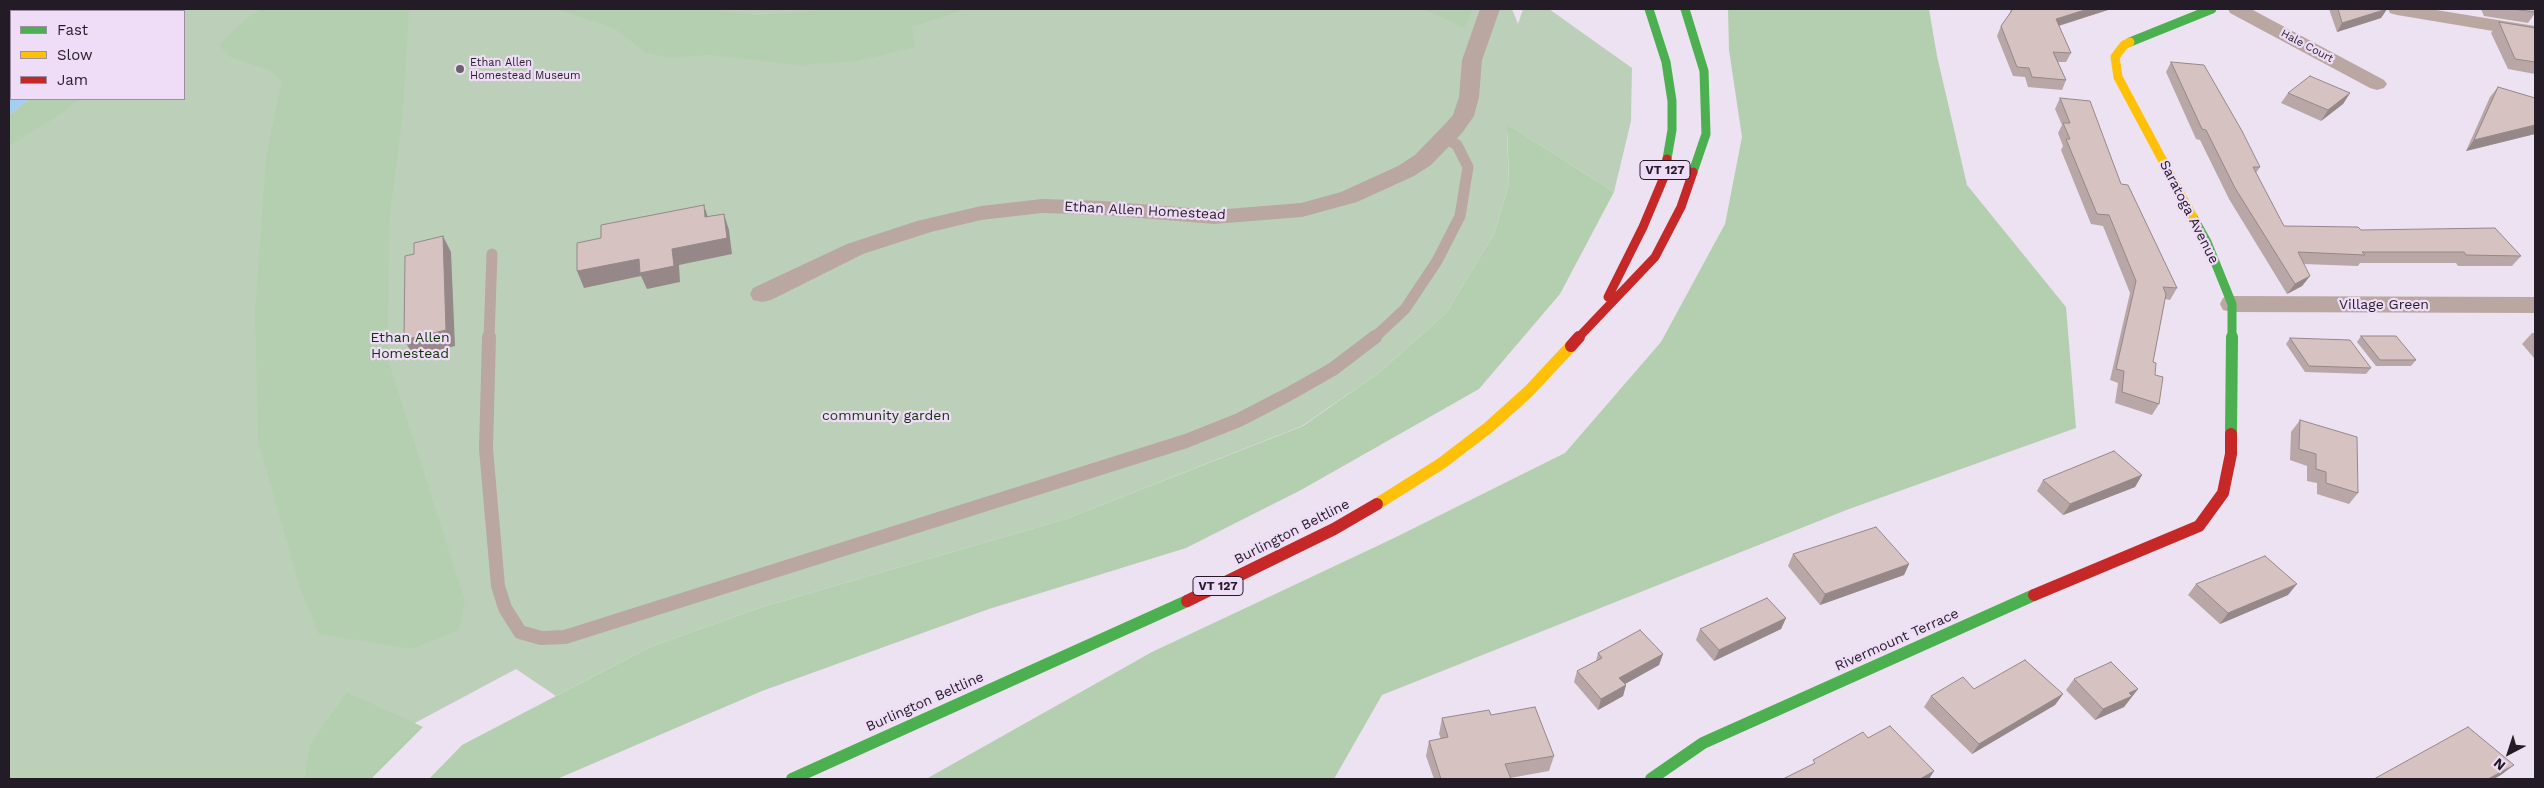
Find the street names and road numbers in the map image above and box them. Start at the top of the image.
street label: Hale Court [2279,27,2335,65]
street label: Saratoga Avenue [2156,157,2222,267]
road number: VT 127 [1640,160,1690,180]
street label: Ethan Allen Homestead [1064,198,1226,224]
street label: Village Green [2339,297,2429,313]
street label: Burlington Beltline [1232,496,1352,568]
road number: VT 127 [1193,576,1243,596]
street label: Rivermount Terrace [1833,605,1961,675]
street label: Burlington Beltline [863,668,987,736]

